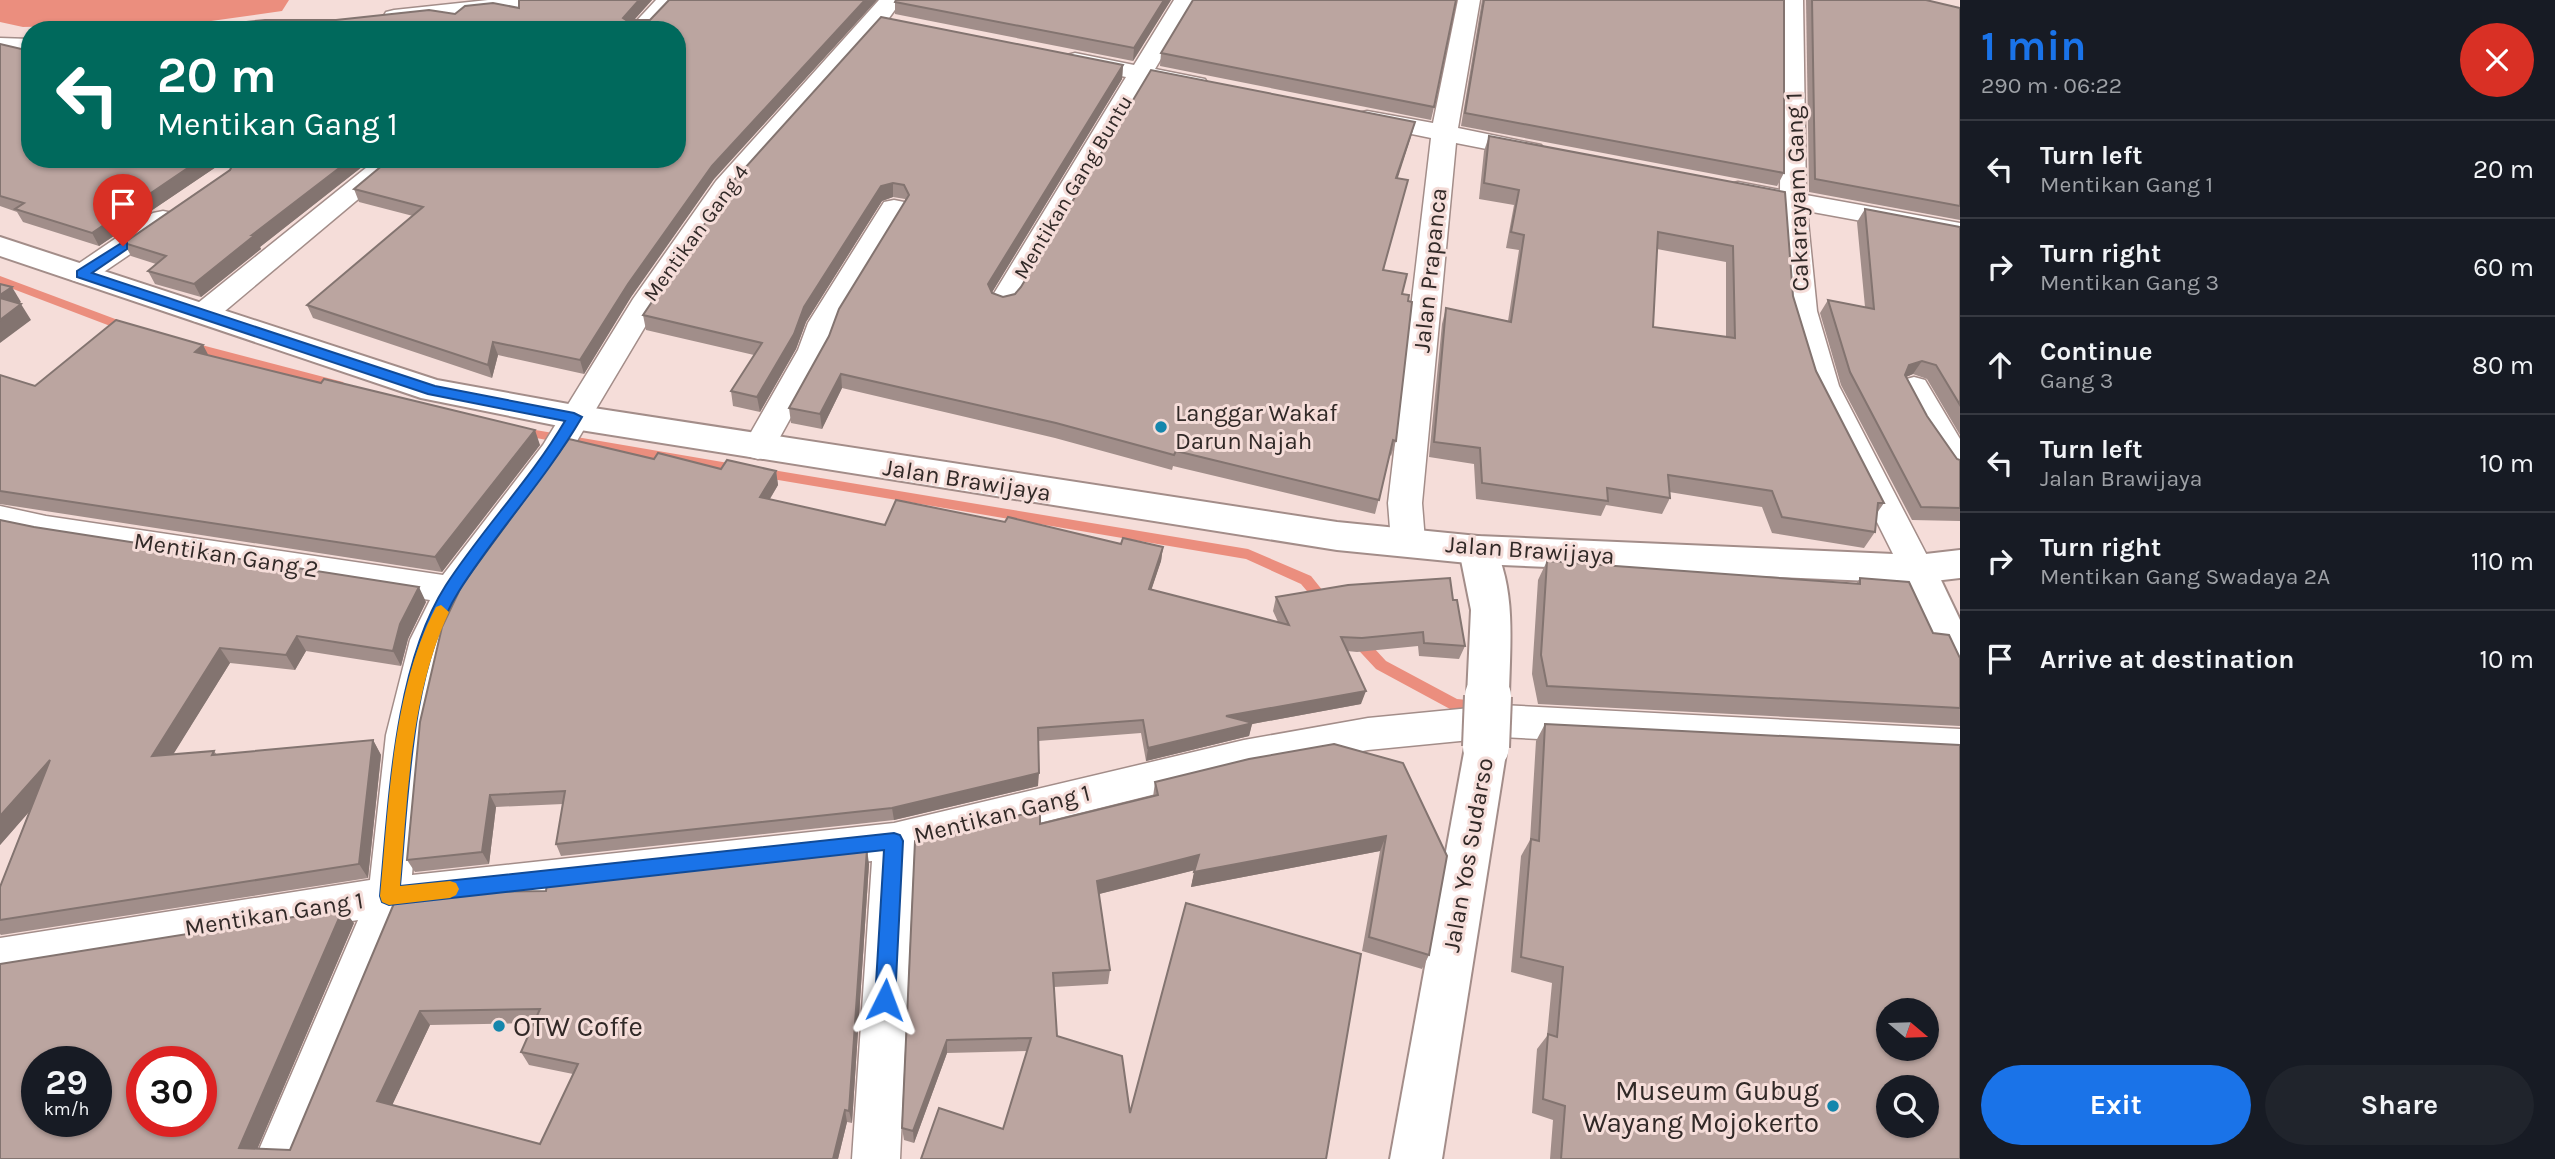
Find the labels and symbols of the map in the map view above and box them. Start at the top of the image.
street label: Mentikan Gang Buntu [1009,91,1137,283]
street label: Cakarayam Gang 1 [1780,92,1814,292]
street label: Mentikan Gang 4 [638,160,754,306]
pin [93,174,153,246]
street label: Jalan Prapanca [1407,186,1453,354]
place label: Langgar Wakaf Darun Najah [1175,399,1338,455]
marker: Langgar Wakaf Darun Najah [1153,419,1169,435]
street label: Jalan Brawijaya [881,453,1053,507]
street label: Mentikan Gang 2 [132,527,320,583]
street label: Jalan Brawijaya [1444,530,1616,570]
street label: Jalan Yos Sudarso [1437,756,1499,954]
street label: Mentikan Gang 1 [911,779,1093,849]
street label: Mentikan Gang 1 [183,886,365,942]
position arrow [848,963,922,1037]
north arrow [1876,998,1939,1060]
place label: OTW Coffe [513,1010,643,1043]
marker: OTW Coffe [491,1018,507,1034]
speed limit sign: 30 [126,1046,217,1137]
place label: Museum Gubug Wayang Mojokerto [1582,1074,1819,1139]
marker: Museum Gubug Wayang Mojokerto [1825,1098,1841,1114]

